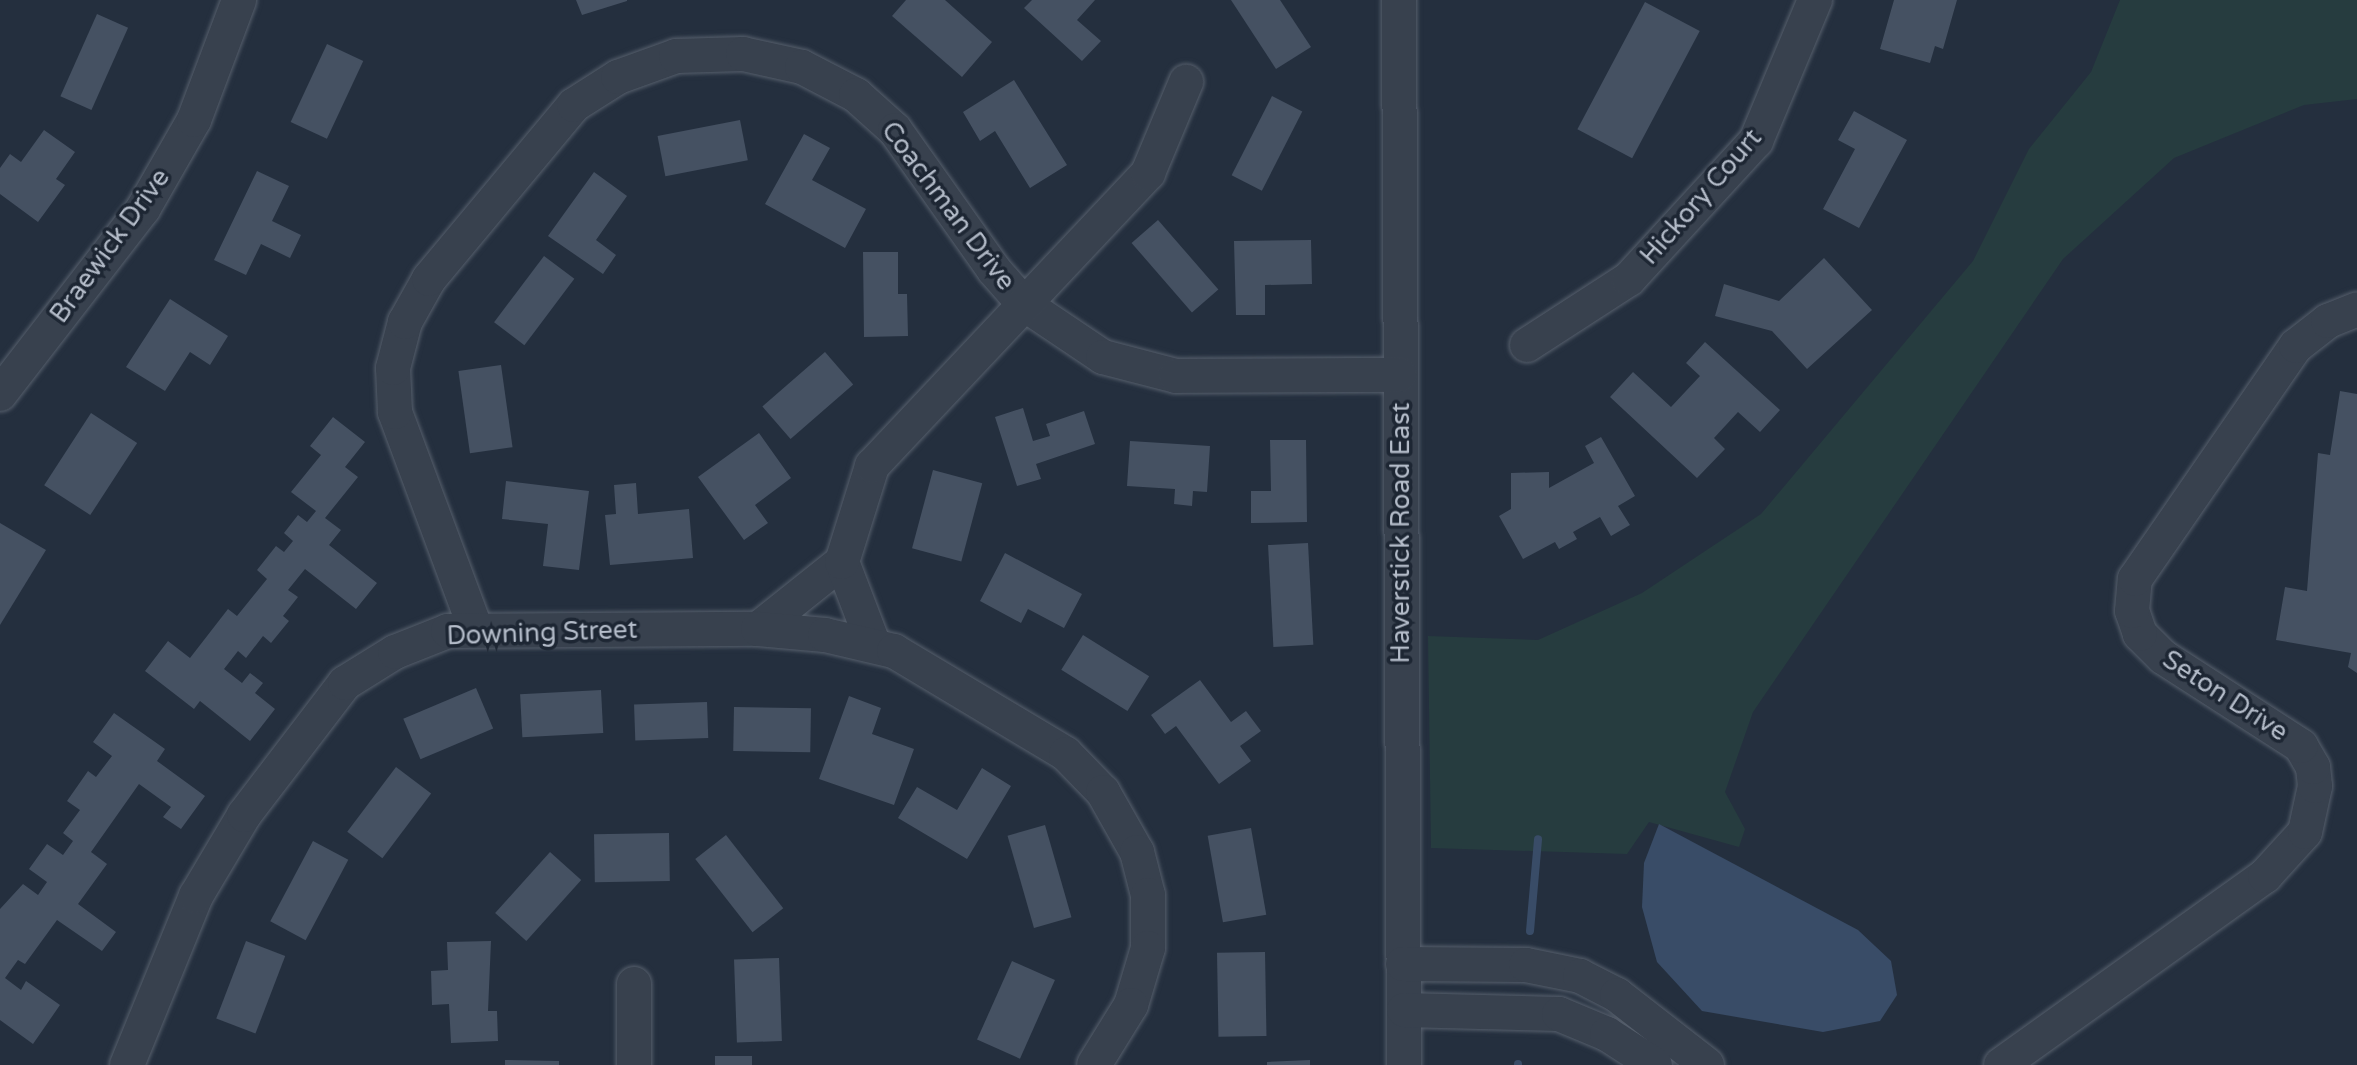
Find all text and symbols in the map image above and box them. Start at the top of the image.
street label: Coachman Drive [874,116,1022,296]
street label: Hickory Court [1634,123,1768,271]
street label: Braewick Drive [44,163,176,329]
street label: Haverstick Road East [1385,402,1417,664]
street label: Downing Street [446,614,638,652]
street label: Seton Drive [2157,644,2293,748]

